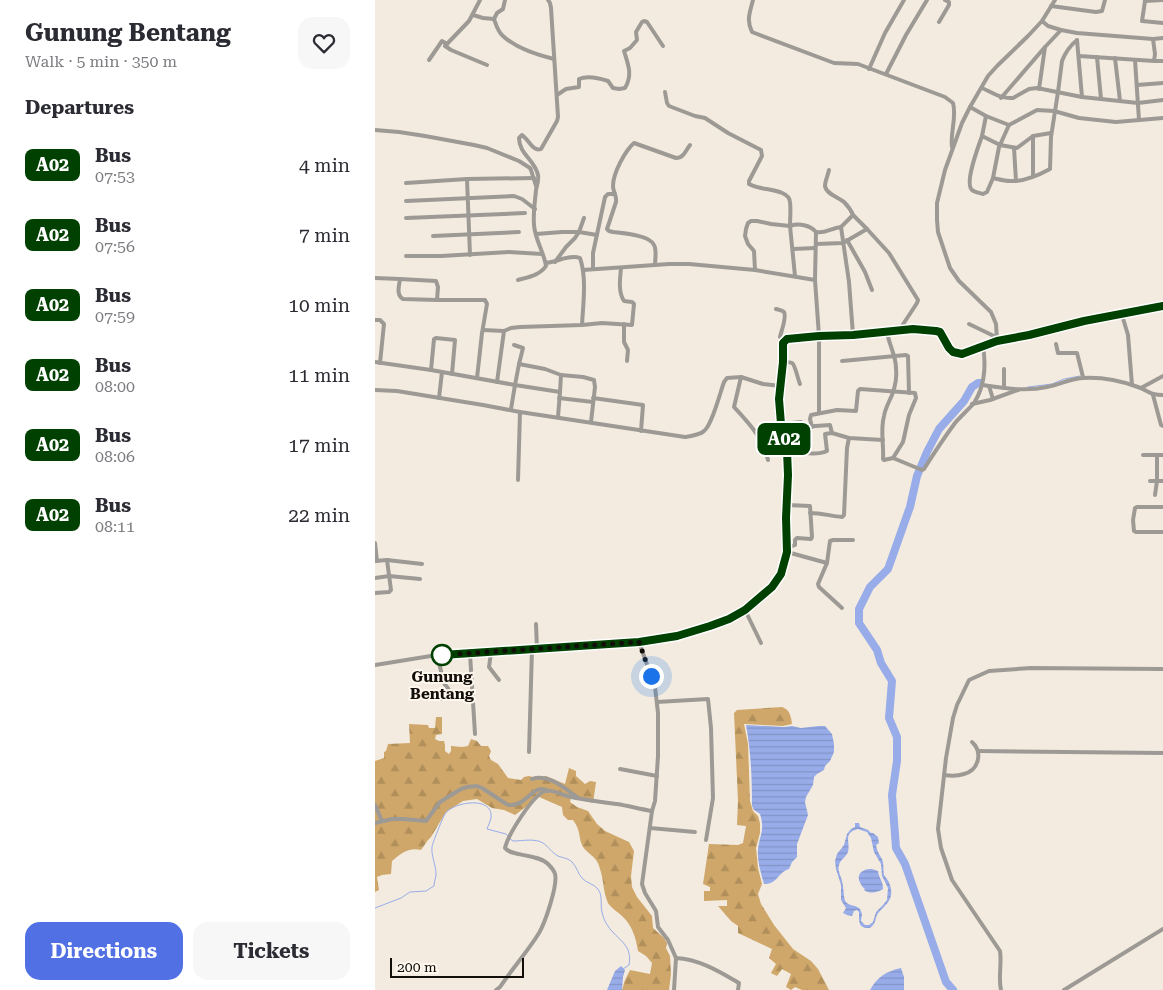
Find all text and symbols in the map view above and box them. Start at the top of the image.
button: heart [298,17,350,69]
text: Gunung Bentang [25,19,231,47]
text: Walk · 5 min · 350 m [25,52,177,71]
text: Departures [25,96,134,119]
text: Bus [95,144,131,167]
text: A02 [36,154,69,175]
text: 4 min [299,154,350,177]
text: 07:53 [95,167,135,186]
text: Bus [95,214,131,237]
text: A02 [36,224,69,245]
text: 7 min [299,224,350,247]
text: 07:56 [95,237,135,256]
text: Bus [95,284,131,307]
text: A02 [36,294,69,315]
text: 10 min [288,294,350,317]
text: 07:59 [95,307,135,326]
text: Bus [95,354,131,377]
text: A02 [36,364,69,385]
text: 11 min [288,364,350,387]
text: 08:00 [95,377,135,396]
line badge: A02 [755,423,813,455]
text: Bus [95,424,131,447]
text: A02 [767,428,801,449]
text: A02 [36,434,69,455]
text: 17 min [288,434,350,457]
text: 08:06 [95,447,135,466]
text: Bus [95,494,131,517]
text: A02 [36,504,69,525]
text: 22 min [288,504,350,527]
text: 08:11 [95,517,135,536]
marker: Gunung Bentang [431,644,453,666]
your location [639,664,664,689]
place label: Gunung Bentang [410,668,475,703]
button: Directions [25,922,183,980]
button: Tickets [193,922,350,980]
scale bar [390,955,524,978]
text: 200 m [397,959,437,975]

